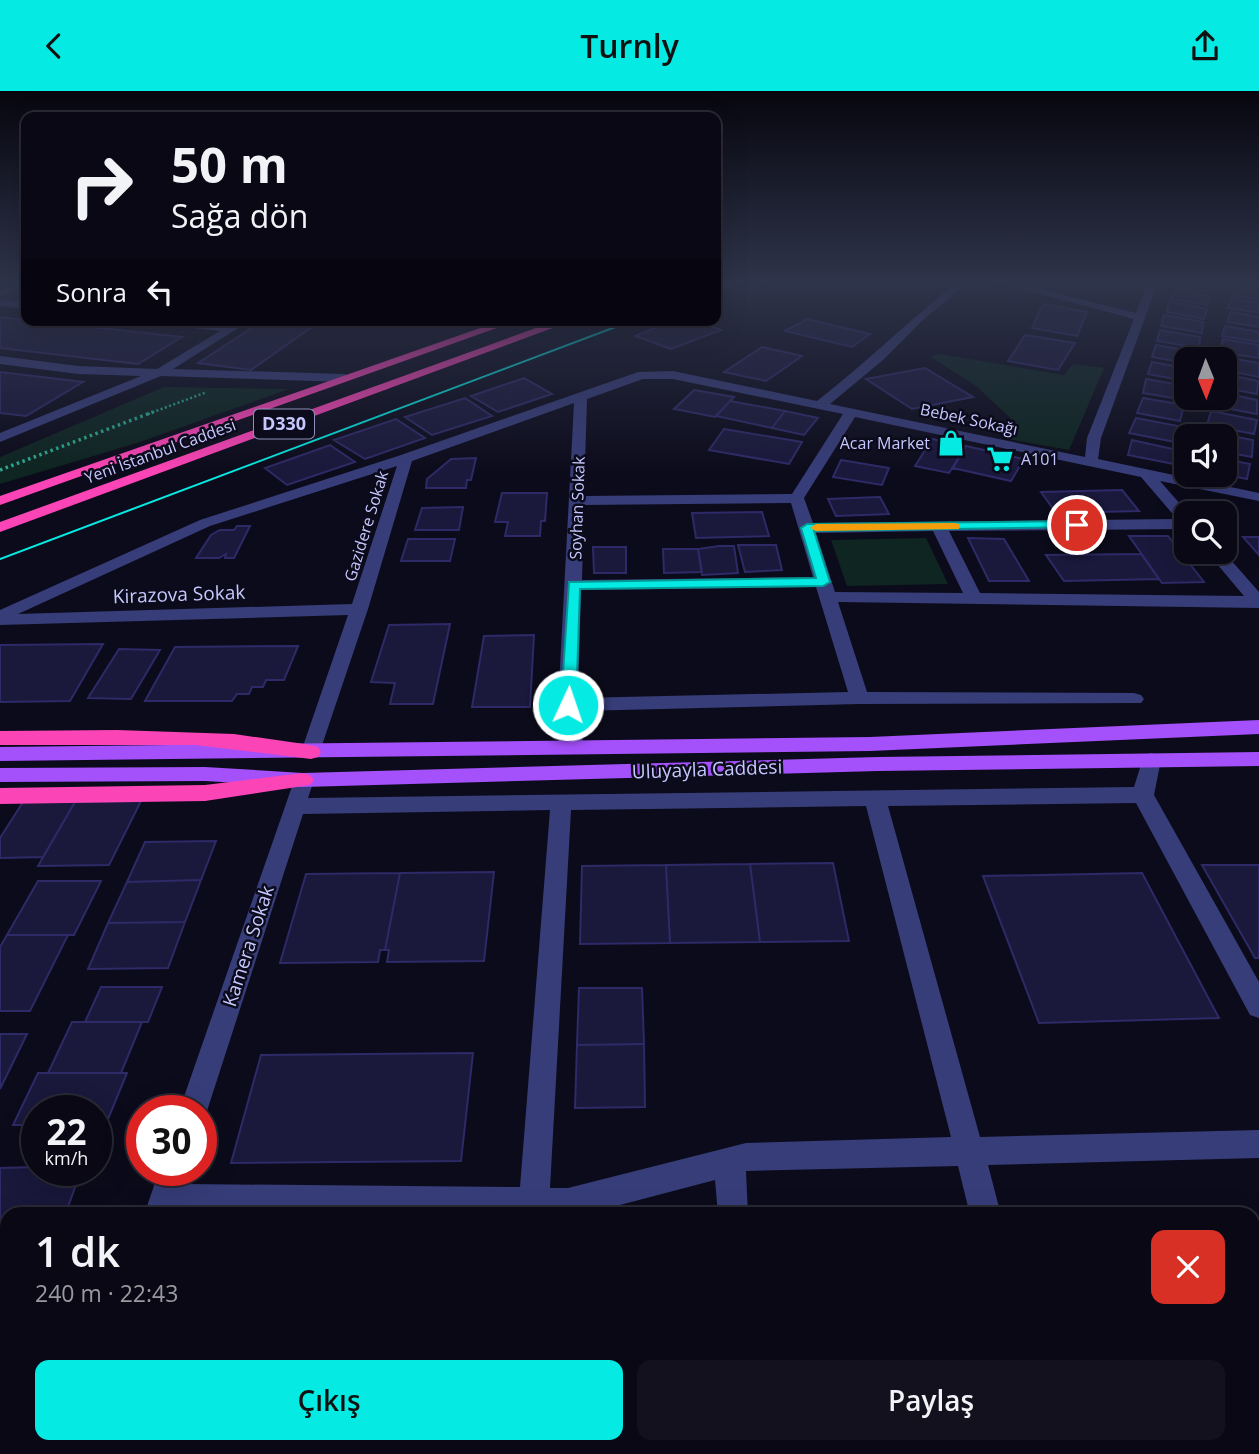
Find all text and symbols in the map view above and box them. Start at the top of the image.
text: Turnly [580,24,679,67]
icon: back [35,27,73,65]
icon: share [1186,27,1224,65]
text: 50 m [171,131,288,197]
icon: right [56,140,147,231]
text: Sağa dön [171,194,308,237]
icon: left [141,273,179,311]
text: Sonra [56,274,127,310]
north arrow [1174,347,1237,409]
map controls [1174,347,1237,564]
street label: Bebek Sokağı [918,398,1020,440]
road number: D330 [254,409,314,439]
street label: Yeni İstanbul Caddesi [81,413,239,489]
button: sound [1174,424,1237,487]
shop icon: Acar Market [936,428,966,458]
place label: Acar Market [840,432,930,454]
supermarket icon: A101 [985,444,1015,474]
place label: A101 [1021,448,1059,470]
street label: Soyhan Sokak [564,455,590,560]
street label: Gazidere Sokak [339,467,393,584]
pin [1047,495,1107,555]
button: search [1174,501,1237,564]
icon: arrive [1058,506,1096,544]
street label: Kirazova Sokak [112,579,246,609]
position arrow [531,668,605,742]
street label: Uluyayla Caddesi [631,753,783,785]
street label: Kamera Sokak [216,882,280,1010]
speed limit sign: 30 [126,1095,217,1186]
text: 22 [46,1108,87,1155]
text: km/h [45,1146,88,1170]
text: 1 dk [35,1222,120,1279]
button: close [1151,1230,1225,1304]
text: 240 m · 22:43 [35,1277,178,1309]
button: Çıkış [35,1360,623,1440]
button: Paylaş [637,1360,1225,1440]

